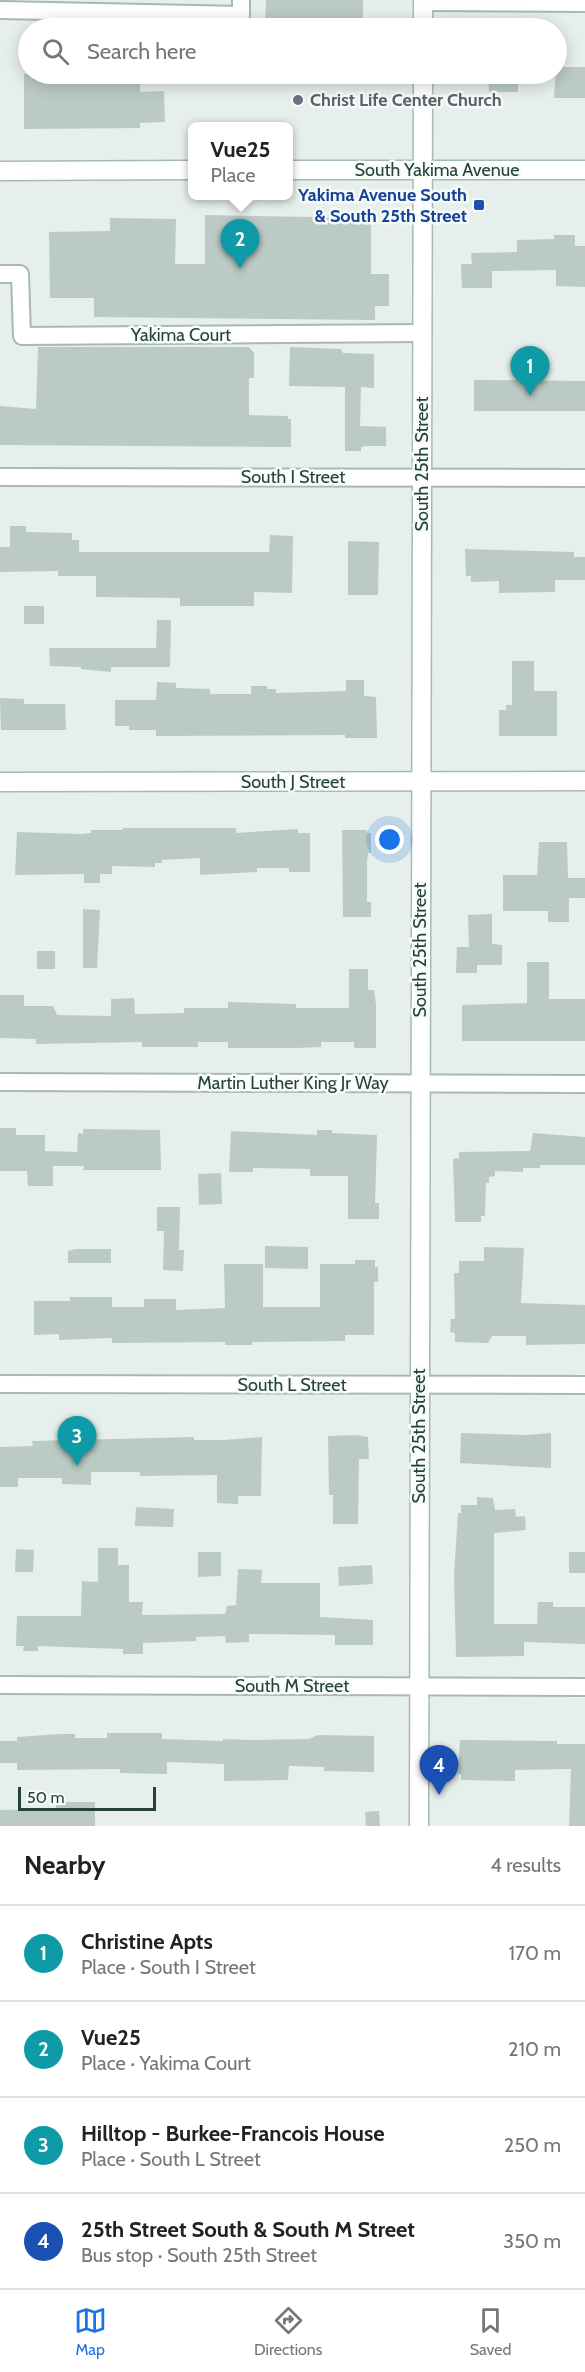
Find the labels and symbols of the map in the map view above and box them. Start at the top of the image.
place label: Christ Life Center Church [310,89,502,111]
marker: Christ Life Center Church [291,93,305,107]
street label: South Yakima Avenue [355,159,519,181]
place label: Yakima Avenue South & South 25th Street [297,184,467,227]
marker: Yakima Avenue South & South 25th Street [472,198,486,212]
pin: 2 [220,220,260,269]
street label: Yakima Court [130,324,231,346]
pin: 1 [510,346,550,396]
street label: South 25th Street [411,396,433,532]
street label: South I Street [241,466,345,488]
street label: South J Street [241,771,345,793]
your location [375,825,404,854]
street label: South 25th Street [409,882,431,1018]
street label: Martin Luther King Jr Way [197,1072,389,1094]
street label: South 25th Street [408,1368,430,1504]
street label: South L Street [237,1374,347,1396]
pin: 3 [58,1416,97,1466]
street label: South M Street [235,1675,349,1697]
pin: 4 [420,1746,458,1795]
scale bar [18,1784,156,1812]

